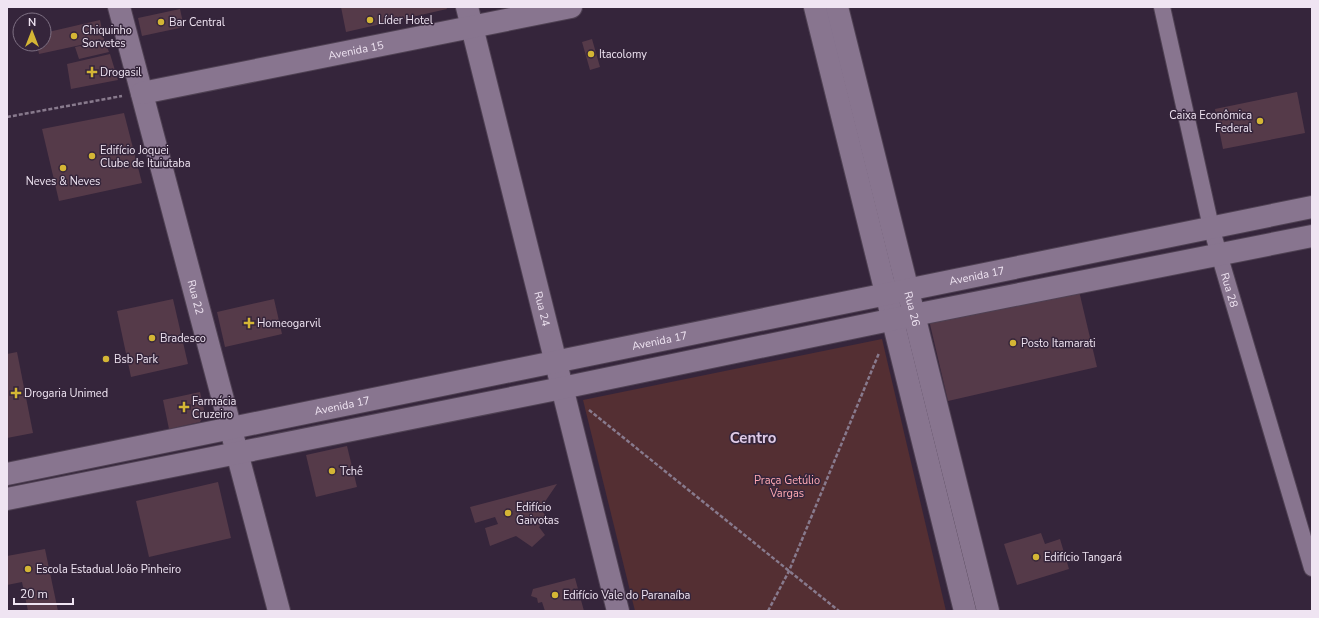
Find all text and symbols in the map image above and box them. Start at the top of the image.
north arrow [12,12,52,52]
place label: Líder Hotel [378,13,434,28]
text: N [28,15,36,30]
place label: Bar Central [169,15,226,30]
marker: Líder Hotel [365,15,375,25]
marker: Bar Central [156,17,166,27]
place label: Chiquinho Sorvetes [82,23,132,51]
marker: Chiquinho Sorvetes [69,31,79,41]
street label: Avenida 15 [327,38,385,64]
place label: Itacolomy [599,47,647,62]
marker: Itacolomy [586,49,596,59]
place label: Drogasil [100,65,142,80]
marker: Drogasil [87,67,97,77]
place label: Caixa Econômica Federal [1169,108,1253,136]
marker: Caixa Econômica Federal [1255,116,1265,126]
place label: Edifício Joquei Clube de Ituiutaba [100,143,191,171]
marker: Edifício Joquei Clube de Ituiutaba [87,151,97,161]
marker: Neves & Neves [58,163,68,173]
place label: Neves & Neves [26,174,100,189]
street label: Avenida 17 [948,263,1006,289]
street label: Rua 28 [1217,271,1241,310]
street label: Rua 22 [184,278,207,316]
street label: Rua 24 [530,290,554,328]
street label: Rua 26 [900,290,924,328]
place label: Homeogarvil [257,316,322,331]
marker: Homeogarvil [244,318,254,328]
street label: Avenida 17 [630,328,689,354]
place label: Bradesco [160,331,206,346]
marker: Bradesco [147,333,157,343]
place label: Posto Itamarati [1021,336,1096,351]
marker: Posto Itamarati [1008,338,1018,348]
place label: Bsb Park [114,352,158,367]
marker: Bsb Park [101,354,111,364]
place label: Drogaria Unimed [24,386,108,401]
marker: Drogaria Unimed [11,388,21,398]
street label: Avenida 17 [313,393,371,419]
place label: Farmácia Cruzeiro [192,394,236,422]
marker: Farmácia Cruzeiro [179,402,189,412]
district label: Centro [730,428,777,448]
place label: Tchê [340,464,363,479]
marker: Tchê [327,466,337,476]
park label: Praça Getúlio Vargas [754,473,820,501]
place label: Edifício Gaivotas [516,500,559,528]
marker: Edifício Gaivotas [503,508,513,518]
place label: Edifício Tangará [1044,550,1122,565]
marker: Edifício Tangará [1031,552,1041,562]
place label: Escola Estadual João Pinheiro [36,562,181,577]
marker: Escola Estadual João Pinheiro [23,564,33,574]
scale bar [14,580,73,606]
text: 20 m [20,586,48,602]
place label: Edifício Vale do Paranaíba [563,588,691,603]
marker: Edifício Vale do Paranaíba [550,590,560,600]

